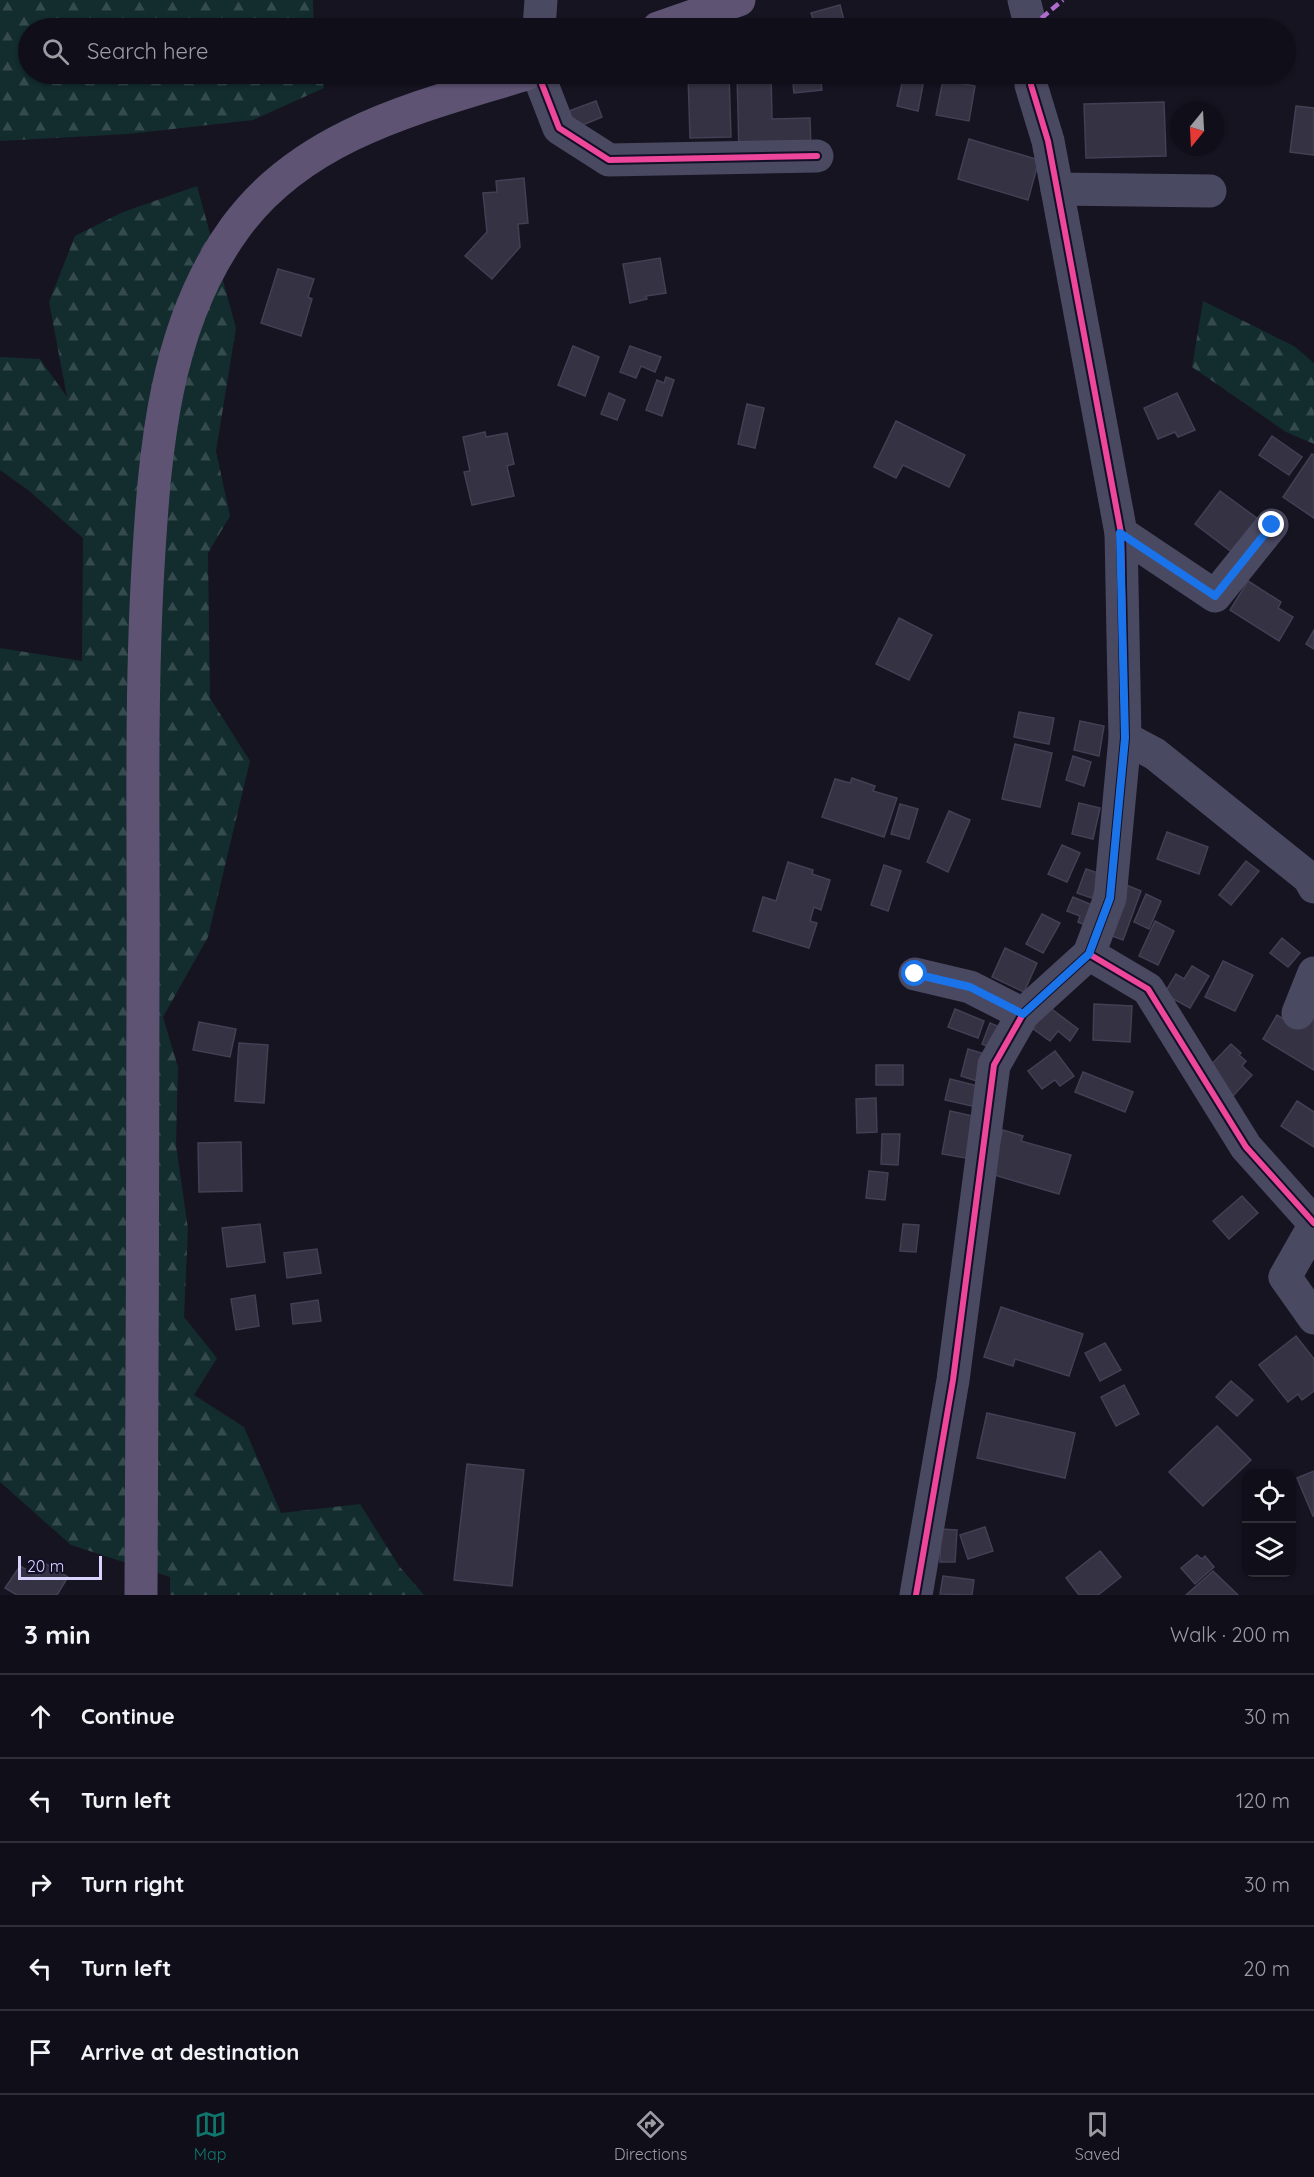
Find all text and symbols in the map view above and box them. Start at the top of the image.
search box [18,18,1296,84]
icon: search [39,35,72,68]
text: Search here [87,37,208,65]
north arrow [1170,102,1224,156]
route end [1258,511,1284,537]
route start [901,960,927,986]
map controls [1242,1469,1296,1577]
button: locate [1242,1469,1296,1523]
button: layers [1242,1523,1296,1577]
scale bar [18,1553,102,1580]
text: 20 m [27,1556,64,1576]
text: 3 min [24,1618,91,1651]
text: Walk · 200 m [1170,1622,1290,1647]
icon: ahead [24,1700,57,1733]
text: Continue [81,1702,175,1730]
text: 30 m [1244,1704,1290,1729]
icon: left [24,1784,57,1817]
text: Turn left [81,1786,171,1814]
text: 120 m [1236,1788,1290,1813]
icon: right [24,1868,57,1901]
text: Turn right [81,1870,185,1898]
text: 30 m [1244,1872,1290,1897]
icon: left [24,1952,57,1985]
text: Turn left [81,1954,171,1982]
text: 20 m [1243,1956,1290,1981]
icon: arrive [24,2036,57,2069]
text: Arrive at destination [81,2038,299,2066]
tab: Map [194,2108,227,2164]
tab: Directions [614,2108,687,2164]
tab: Saved [1075,2108,1120,2164]

